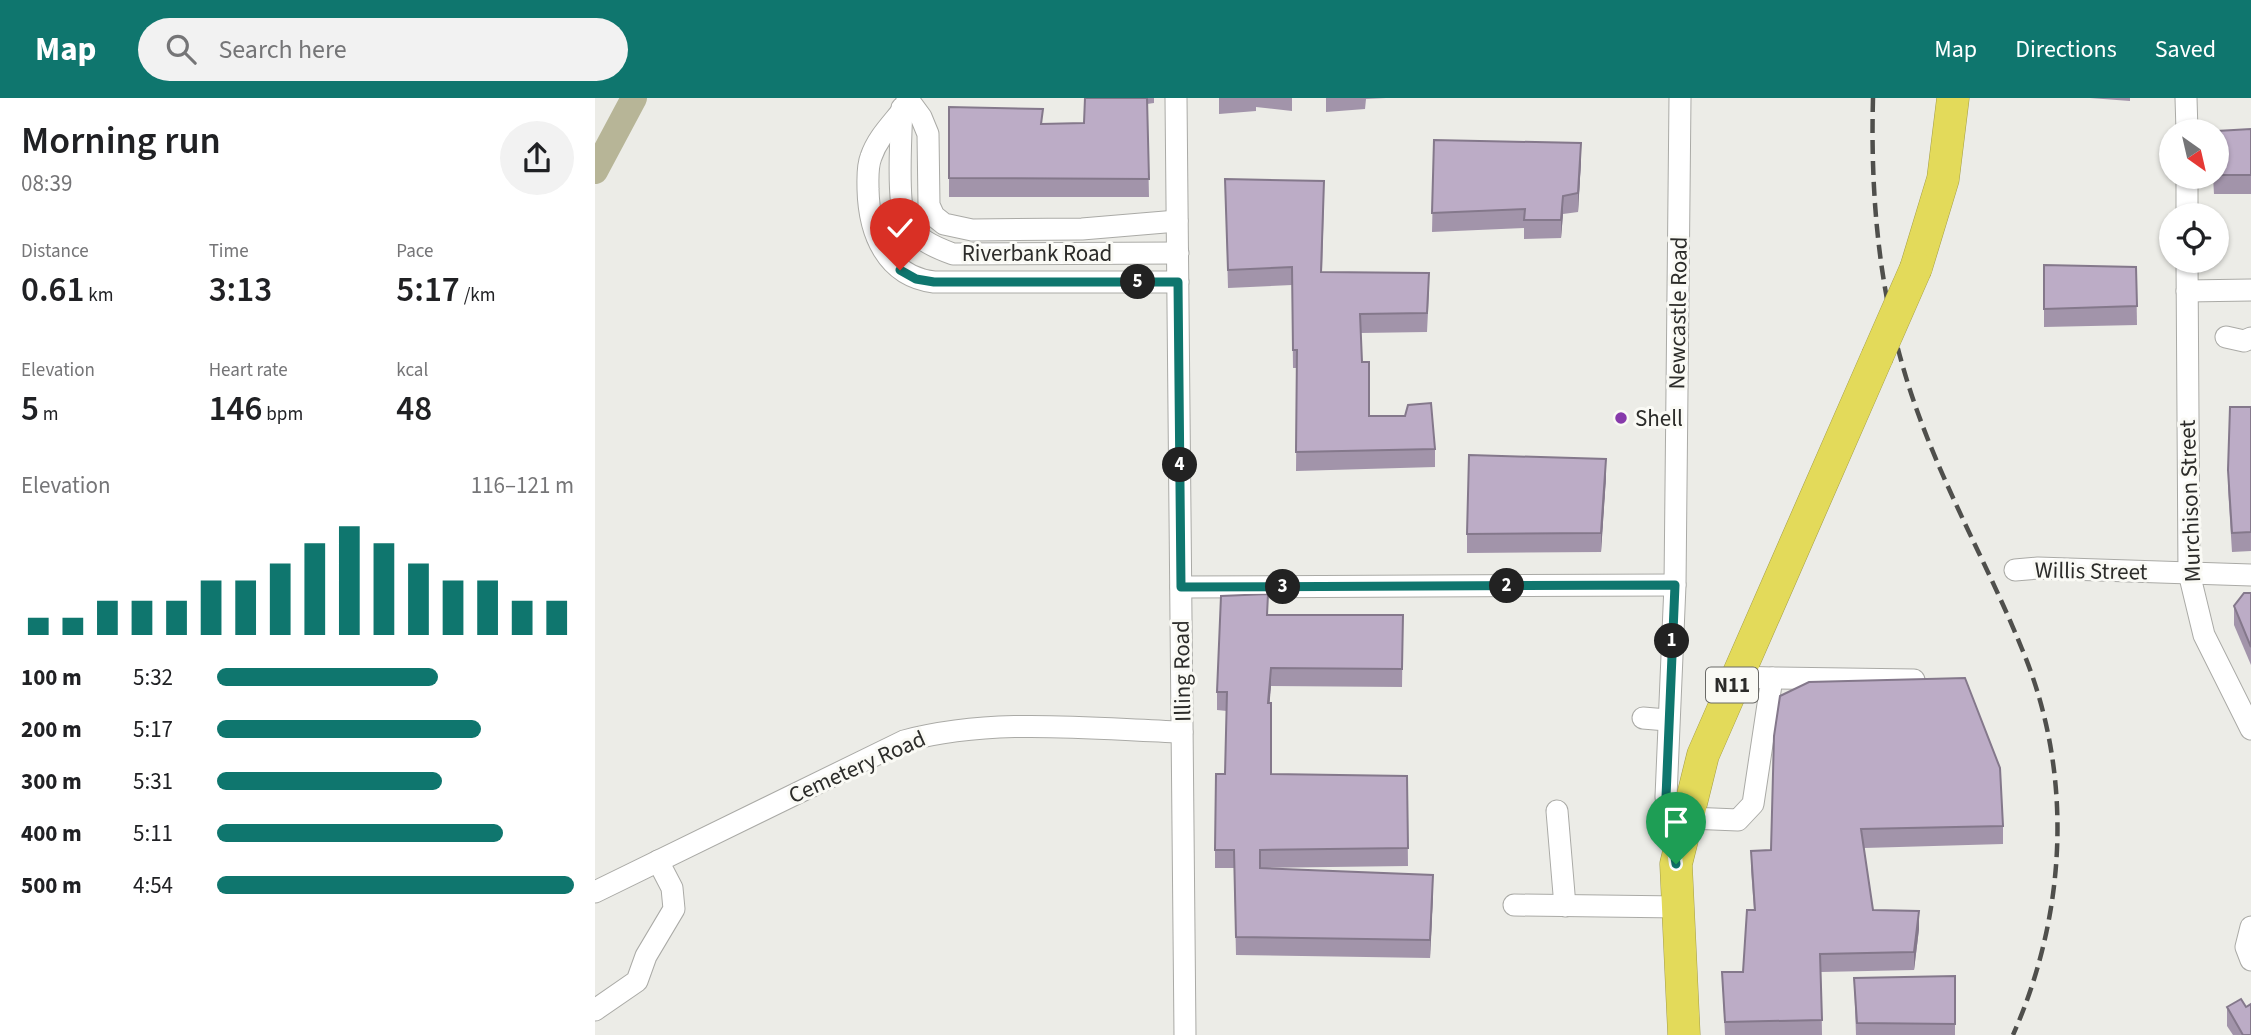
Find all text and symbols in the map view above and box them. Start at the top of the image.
search box [138,18,628,81]
text: Map [35,26,96,73]
icon: search [162,30,200,68]
text: Search here [218,31,347,68]
text: Map [1934,32,1977,67]
text: Directions [2015,32,2117,67]
text: Saved [2155,32,2216,67]
text: Morning run [21,114,221,168]
north arrow [2159,119,2229,189]
map controls [2159,119,2229,273]
button: share [500,121,574,195]
text: 08:39 [21,167,72,200]
pin [870,198,930,270]
button: locate [2159,203,2229,273]
icon: check [881,209,919,247]
street label: Newcastle Road [1660,236,1696,390]
street label: Riverbank Road [962,237,1112,270]
text: Distance [21,238,89,265]
text: Time [209,238,249,265]
text: Pace [396,238,434,265]
pin: 5 [1121,264,1155,300]
text: 0.61 [21,265,85,315]
text: 3:13 [209,265,272,315]
text: 5:17 [396,265,460,315]
text: 5 [1132,268,1143,295]
text: km [85,282,113,309]
text: /km [460,282,495,309]
text: Elevation [21,357,95,384]
text: Heart rate [209,357,288,384]
text: kcal [396,357,428,384]
text: 5 [21,384,39,434]
text: 146 [209,384,263,434]
text: 48 [396,384,432,434]
text: m [39,401,59,428]
text: bpm [263,401,303,428]
place label: Shell [1635,402,1683,435]
marker: Shell [1613,410,1629,426]
street label: Murchison Street [2171,419,2209,583]
pin: 4 [1163,448,1197,482]
text: 4 [1174,451,1185,478]
text: Elevation [21,469,111,502]
text: 116–121 m [471,469,574,502]
street label: Willis Street [2034,554,2148,588]
pin: 2 [1489,568,1525,603]
pin: 3 [1265,570,1301,604]
text: 2 [1501,572,1512,599]
text: 3 [1277,573,1288,600]
street label: Illing Road [1165,620,1199,722]
pin: 1 [1655,624,1689,658]
text: 1 [1666,627,1677,654]
text: 100 m [21,661,82,694]
text: 5:32 [133,661,173,694]
road number: N11 [1706,668,1758,702]
text: 200 m [21,713,82,746]
text: 5:17 [133,713,173,746]
street label: Cemetery Road [783,722,931,812]
text: 300 m [21,765,82,798]
text: 5:31 [133,765,173,798]
pin [1646,792,1706,864]
icon: arrive [1657,803,1695,841]
text: 400 m [21,817,82,850]
text: 5:11 [133,817,173,850]
text: 500 m [21,869,82,902]
text: 4:54 [133,869,173,902]

